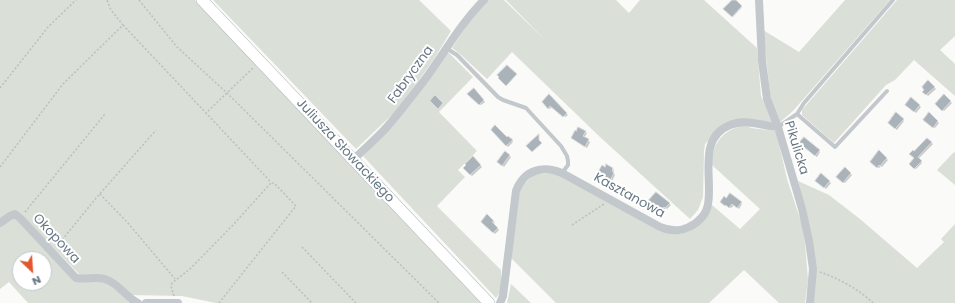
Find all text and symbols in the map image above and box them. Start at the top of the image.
street label: Fabryczna [385,43,437,107]
street label: Juliusza Słowackiego [293,96,397,206]
street label: Pikulicka [780,119,812,177]
street label: Kasztanowa [591,170,667,222]
street label: Okopowa [29,211,83,267]
north arrow [12,251,52,291]
text: N [30,272,44,290]

